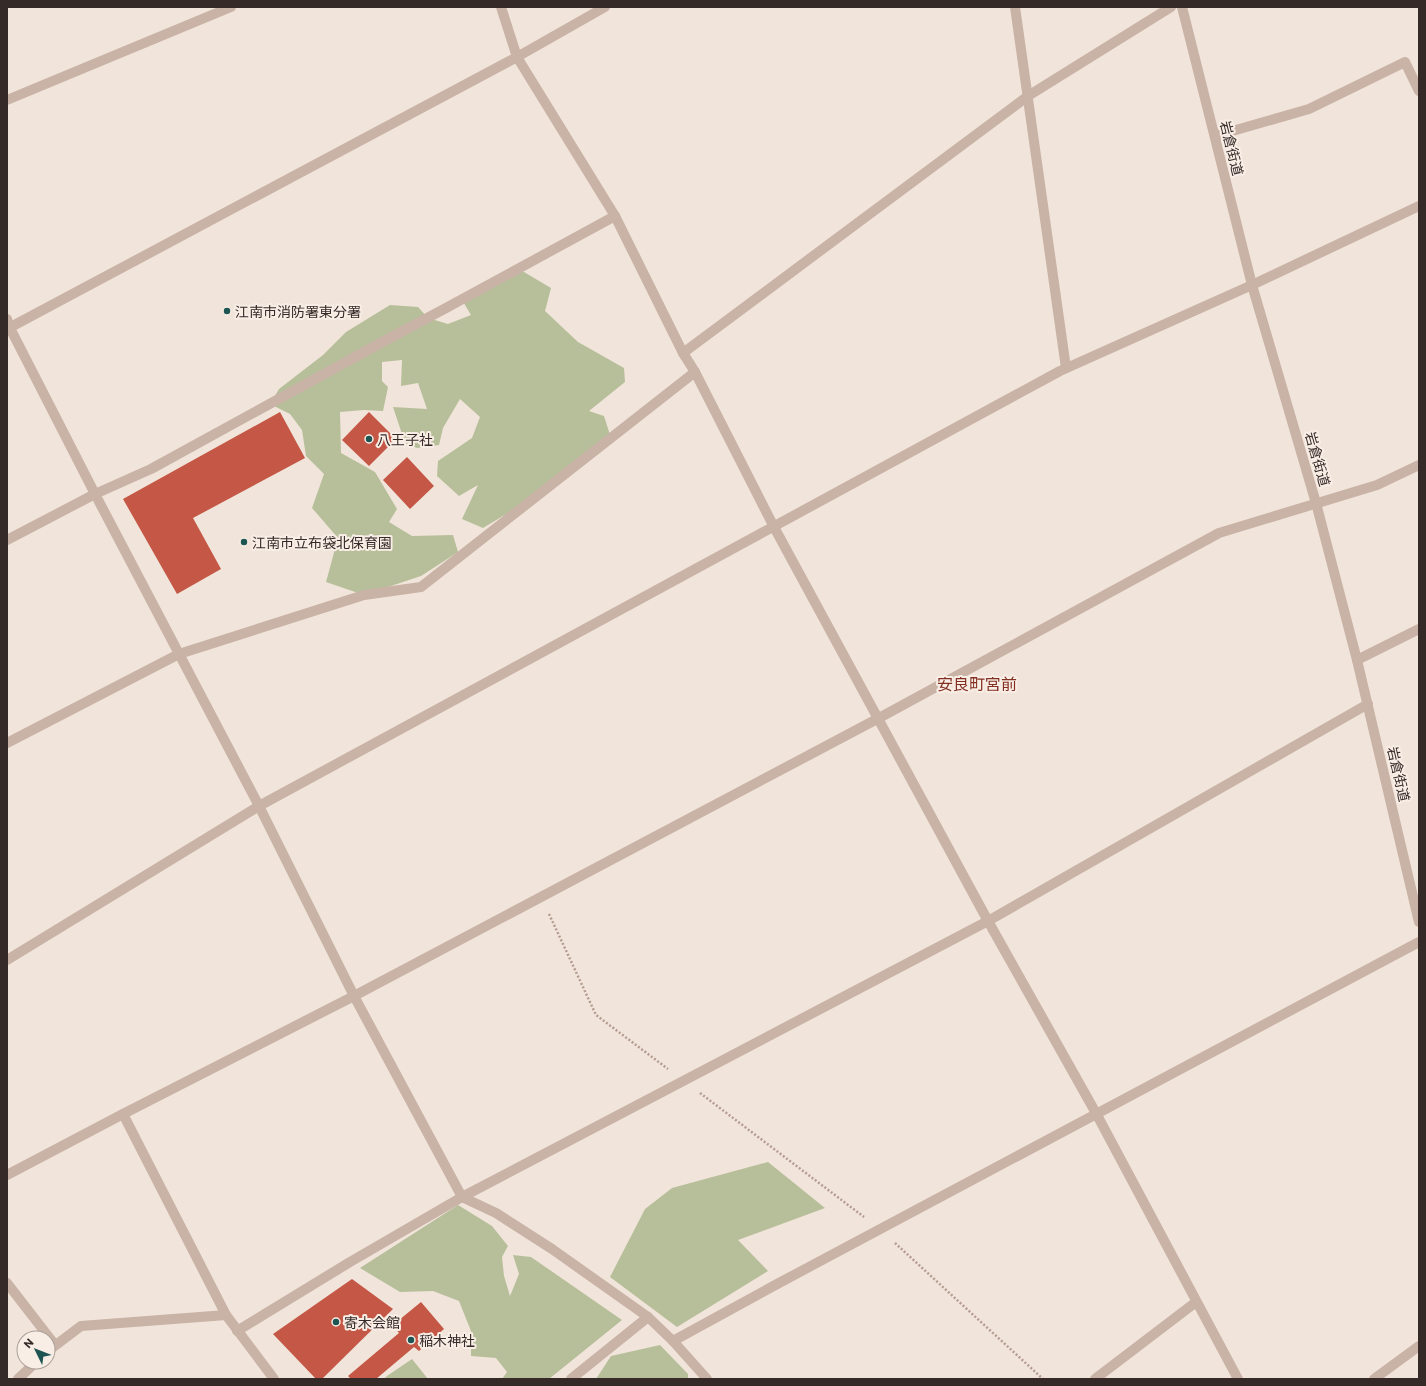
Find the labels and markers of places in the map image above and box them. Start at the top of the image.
place label: 江南市消防署東分署 [235,303,361,320]
marker: 江南市消防署東分署 [222,306,232,316]
place label: 八王子社 [377,431,433,448]
marker: 八王子社 [364,434,374,444]
place label: 江南市立布袋北保育園 [252,534,392,551]
marker: 江南市立布袋北保育園 [239,537,249,547]
place label: 寄木会館 [344,1314,400,1331]
marker: 寄木会館 [331,1317,341,1327]
place label: 稲木神社 [419,1332,475,1349]
marker: 稲木神社 [406,1335,416,1345]

